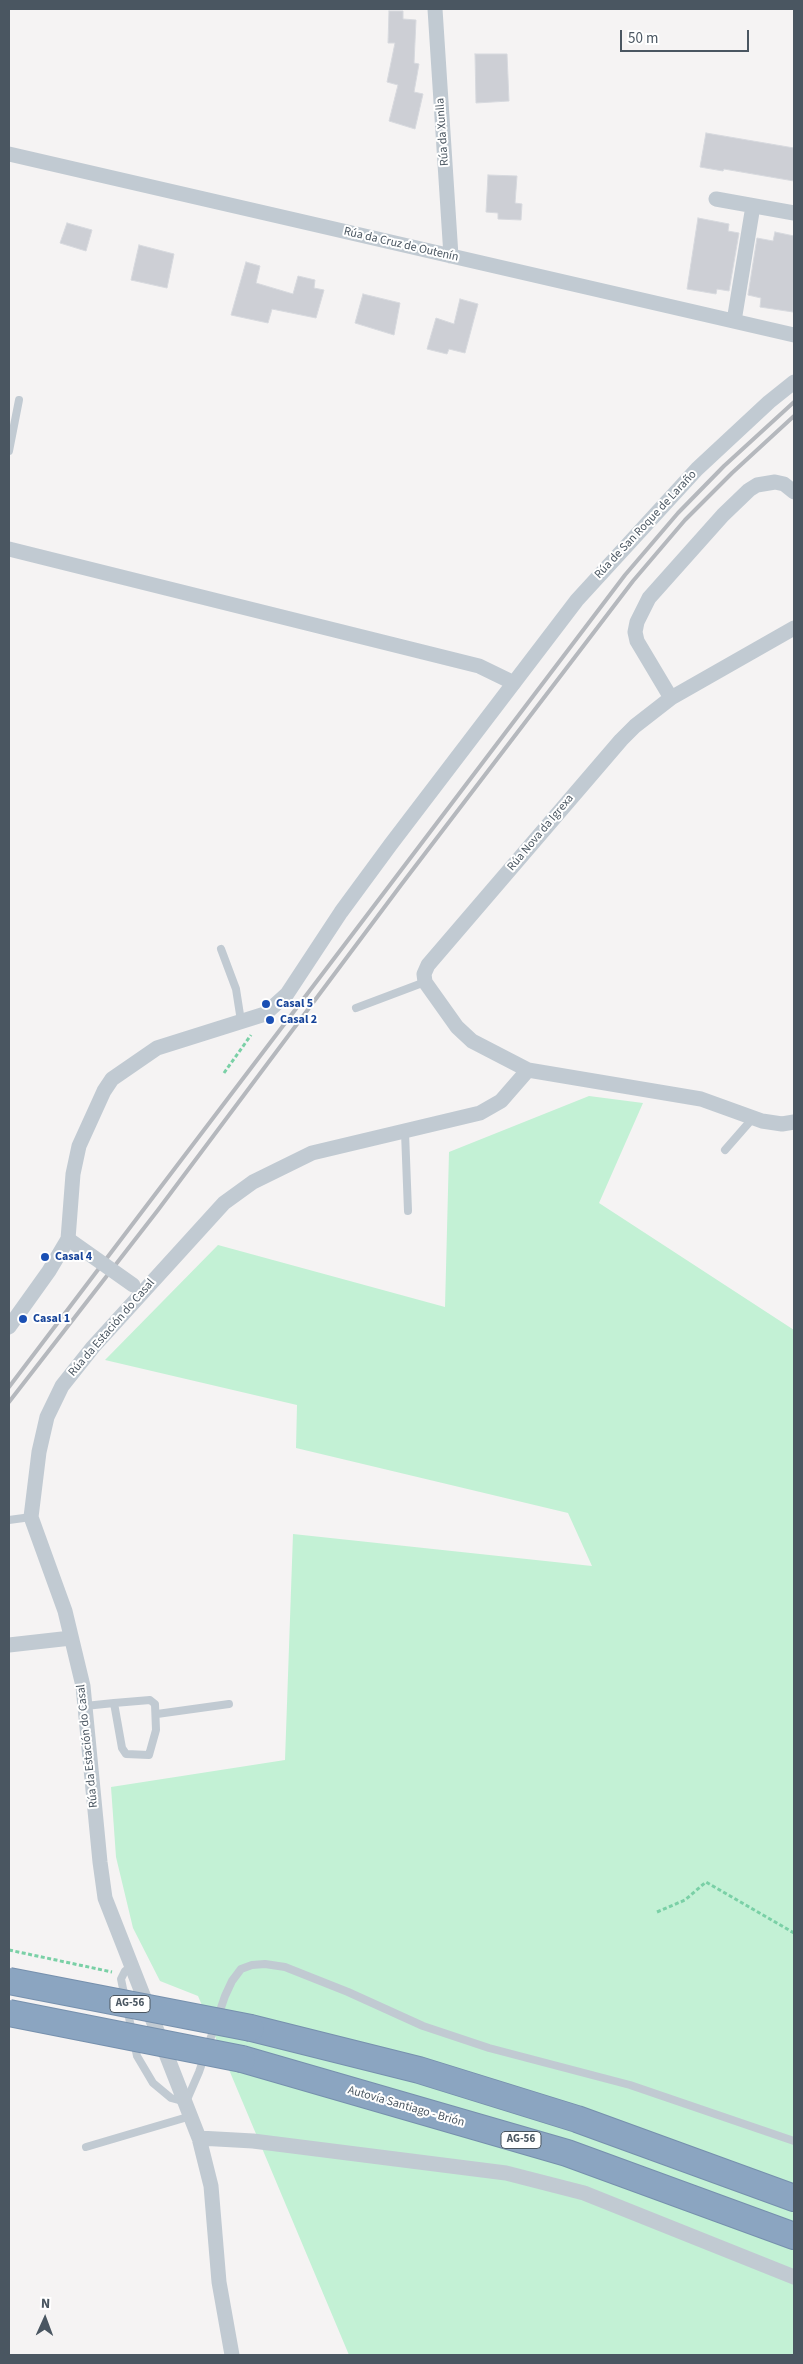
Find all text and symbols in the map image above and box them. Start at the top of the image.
scale bar [623,20,752,52]
text: 50 m [628,28,658,49]
street label: Rúa da Xunlla [433,97,453,167]
street label: Rúa da Cruz de Outenín [342,225,460,265]
street label: Rúa de San Roque de Laraño [592,468,700,582]
street label: Rúa Nova da Igrexa [505,792,577,874]
place label: Casal 5 [276,997,313,1011]
marker: Casal 5 [260,998,272,1010]
place label: Casal 2 [280,1013,317,1027]
marker: Casal 2 [264,1014,276,1026]
place label: Casal 4 [55,1250,92,1264]
marker: Casal 4 [39,1251,51,1263]
street label: Rúa da Estación do Casal [66,1276,158,1380]
place label: Casal 1 [33,1312,70,1326]
marker: Casal 1 [17,1313,29,1325]
street label: Rúa da Estación do Casal [74,1683,102,1809]
road number: AG-56 [110,1996,150,2012]
street label: Autovía Santiago - Brión [346,2083,466,2131]
road number: AG-56 [501,2132,541,2148]
north arrow [20,2294,70,2344]
text: N [41,2294,51,2314]

